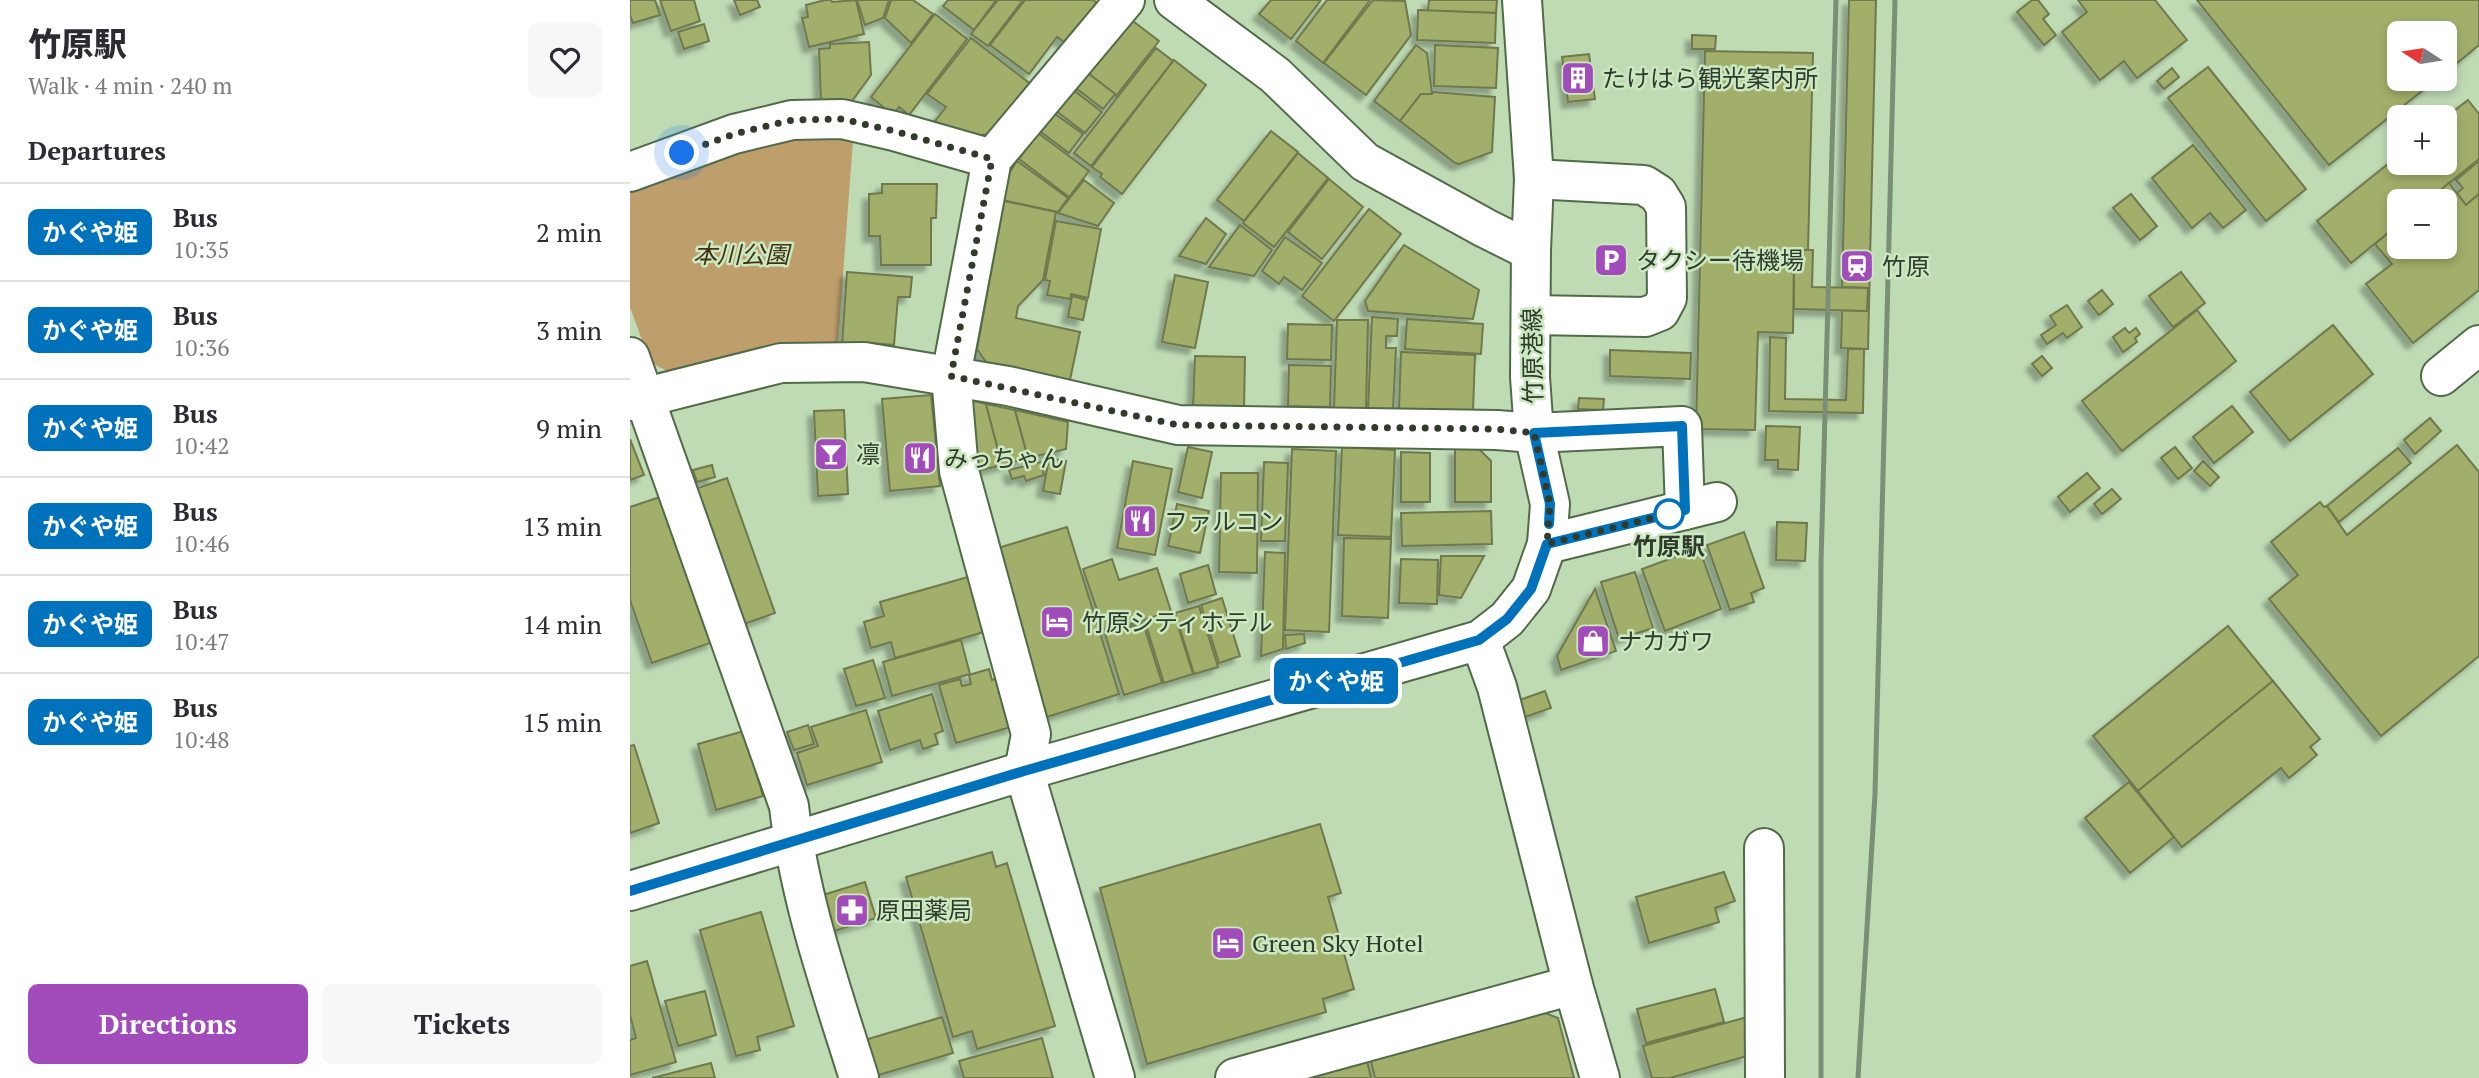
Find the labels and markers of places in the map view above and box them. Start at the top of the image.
building icon: たけはら観光案内所 [1559,59,1597,97]
place label: たけはら観光案内所 [1602,62,1818,94]
parking icon: タクシー待機場 [1592,241,1630,279]
place label: タクシー待機場 [1636,244,1804,276]
station icon: 竹原 [1838,247,1876,285]
place label: 竹原 [1882,250,1930,282]
bar icon: 凛 [812,435,850,473]
place label: 凛 [856,438,880,470]
restaurant icon: みっちゃん [901,439,939,477]
place label: みっちゃん [944,442,1064,474]
marker: 竹原駅 [1654,499,1684,529]
restaurant icon: ファルコン [1121,502,1159,540]
place label: ファルコン [1164,505,1284,537]
place label: 竹原駅 [1633,530,1705,562]
hotel icon: 竹原シティホテル [1038,603,1076,641]
place label: 竹原シティホテル [1082,606,1273,638]
shop icon: ナカガワ [1574,622,1612,660]
place label: ナカガワ [1618,625,1714,657]
pharmacy icon: 原田薬局 [833,891,871,929]
place label: 原田薬局 [876,894,972,926]
hotel icon: Green Sky Hotel [1209,924,1247,962]
place label: Green Sky Hotel [1252,927,1424,959]

